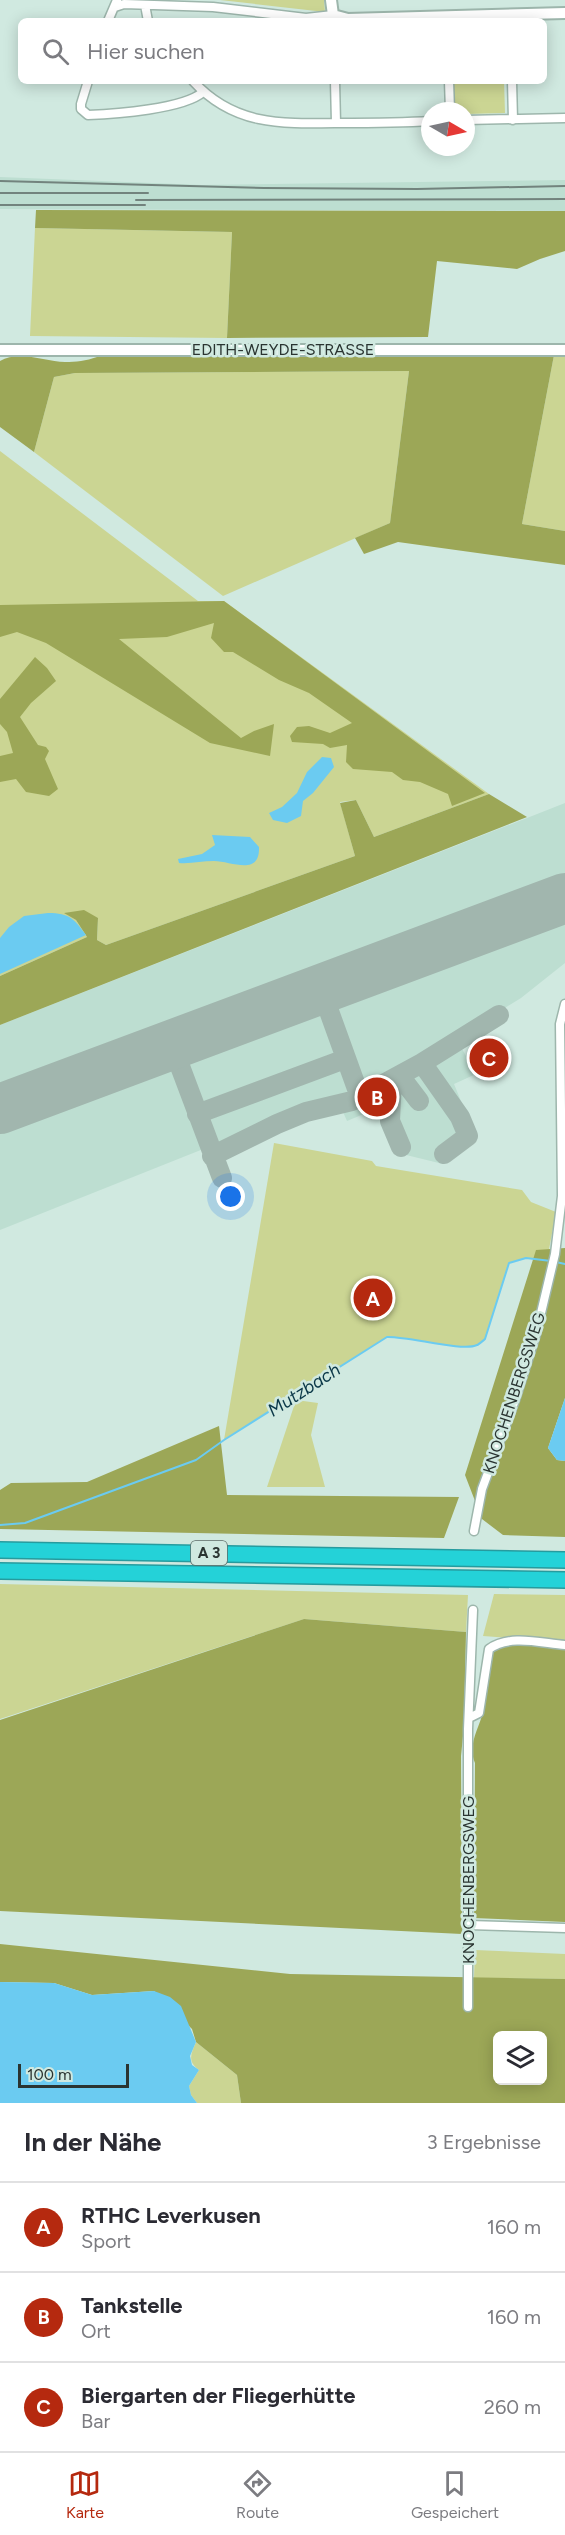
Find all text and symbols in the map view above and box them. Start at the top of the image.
search box [18,18,547,84]
icon: search [39,35,72,68]
text: Hier suchen [87,38,205,65]
north arrow [421,102,475,156]
street label: EDITH-WEYDE-STRASSE [192,340,374,359]
pin: C [470,1036,508,1080]
pin: B [358,1074,397,1120]
your location [216,1182,245,1211]
pin: A [354,1276,392,1320]
street label: KNOCHENBERGSWEG [479,1310,549,1476]
water label: Mutzbach [264,1358,344,1422]
road number: A 3 [191,1541,227,1565]
street label: KNOCHENBERGSWEG [459,1796,478,1964]
map controls [493,2031,547,2085]
button: layers [493,2031,547,2085]
scale bar [18,2061,129,2088]
text: 100 m [27,2065,72,2084]
text: In der Nähe [24,2126,161,2158]
text: 3 Ergebnisse [427,2130,541,2154]
text: RTHC Leverkusen [81,2202,261,2229]
text: A [36,2215,51,2239]
text: 160 m [487,2215,541,2239]
text: Sport [81,2229,131,2253]
text: Tankstelle [81,2292,183,2319]
text: B [37,2305,50,2329]
text: 160 m [487,2305,541,2329]
text: Ort [81,2319,111,2343]
text: Biergarten der Fliegerhütte [81,2382,355,2409]
text: C [36,2395,51,2419]
text: 260 m [484,2395,541,2419]
text: Bar [81,2409,110,2433]
tab: Karte [66,2467,104,2522]
tab: Route [236,2467,279,2522]
tab: Gespeichert [411,2467,499,2522]

